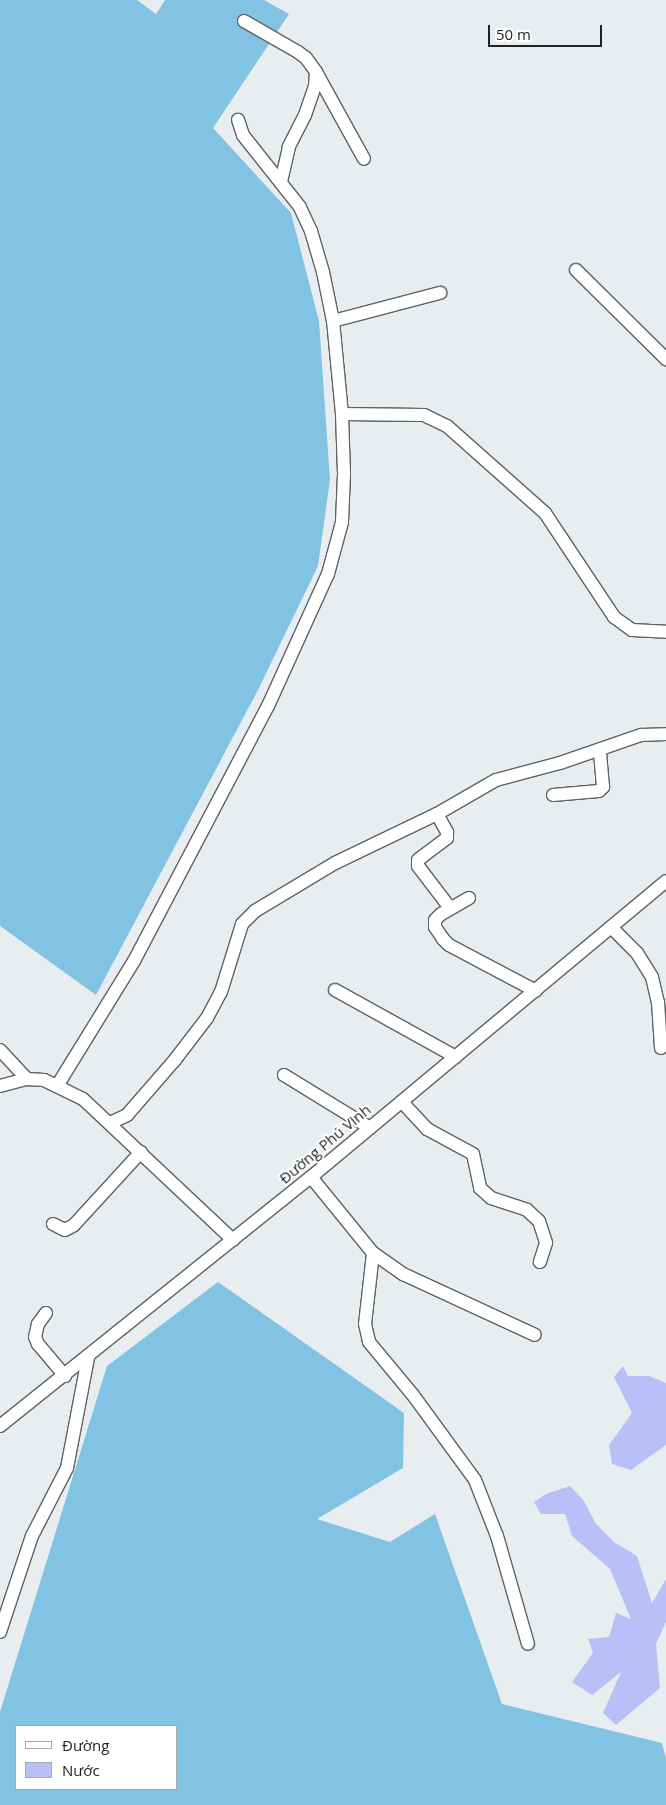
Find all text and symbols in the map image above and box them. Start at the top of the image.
scale bar [491,15,605,47]
text: 50 m [496,24,531,44]
street label: Đường Phú Vinh [276,1101,374,1187]
legend [15,1725,178,1790]
text: Đường [62,1735,109,1755]
text: Nước [62,1760,100,1780]

